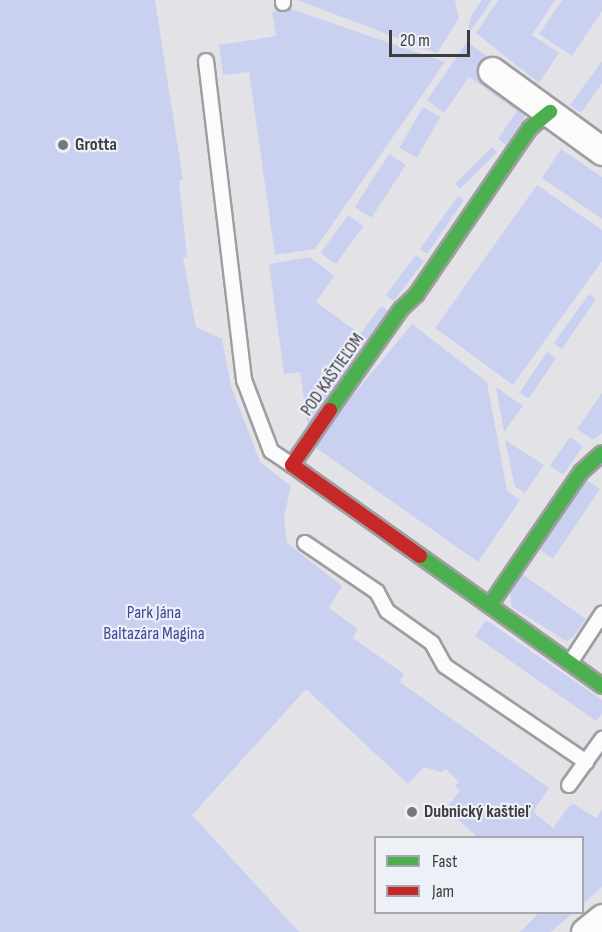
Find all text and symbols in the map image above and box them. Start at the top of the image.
scale bar [392,18,473,56]
text: 20 m [400,30,430,51]
place label: Grotta [75,134,117,156]
marker: Grotta [56,138,70,152]
street label: POD KAŠTIEĽOM [297,330,369,420]
park label: Park Jána Baltazára Magina [103,603,205,646]
place label: Dubnický kaštieľ [424,801,529,823]
marker: Dubnický kaštieľ [405,805,419,819]
legend [374,836,584,914]
text: Fast [432,851,457,872]
text: Jam [432,881,454,902]

